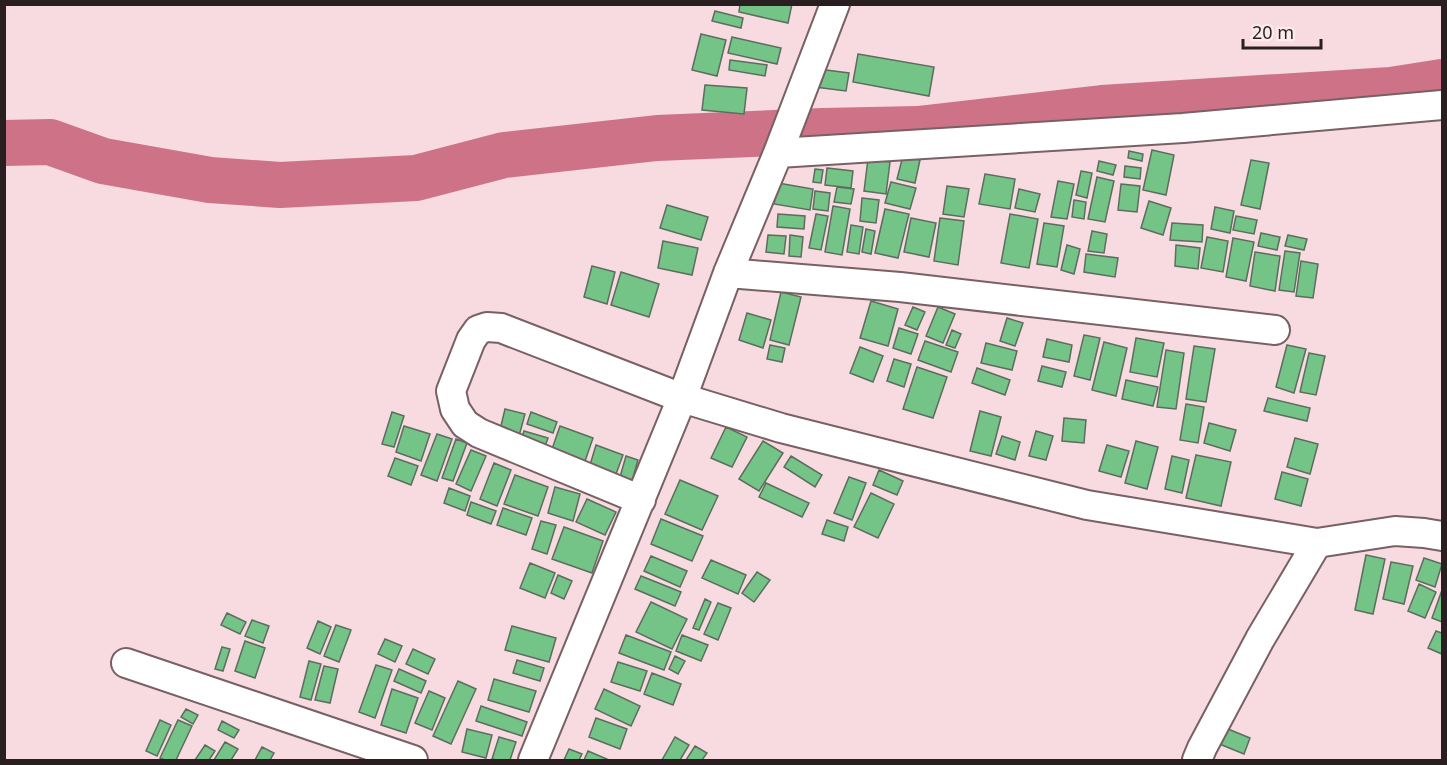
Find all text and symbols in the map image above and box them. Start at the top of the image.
scale bar [1243,12,1321,50]
text: 20 m [1252,20,1294,44]

